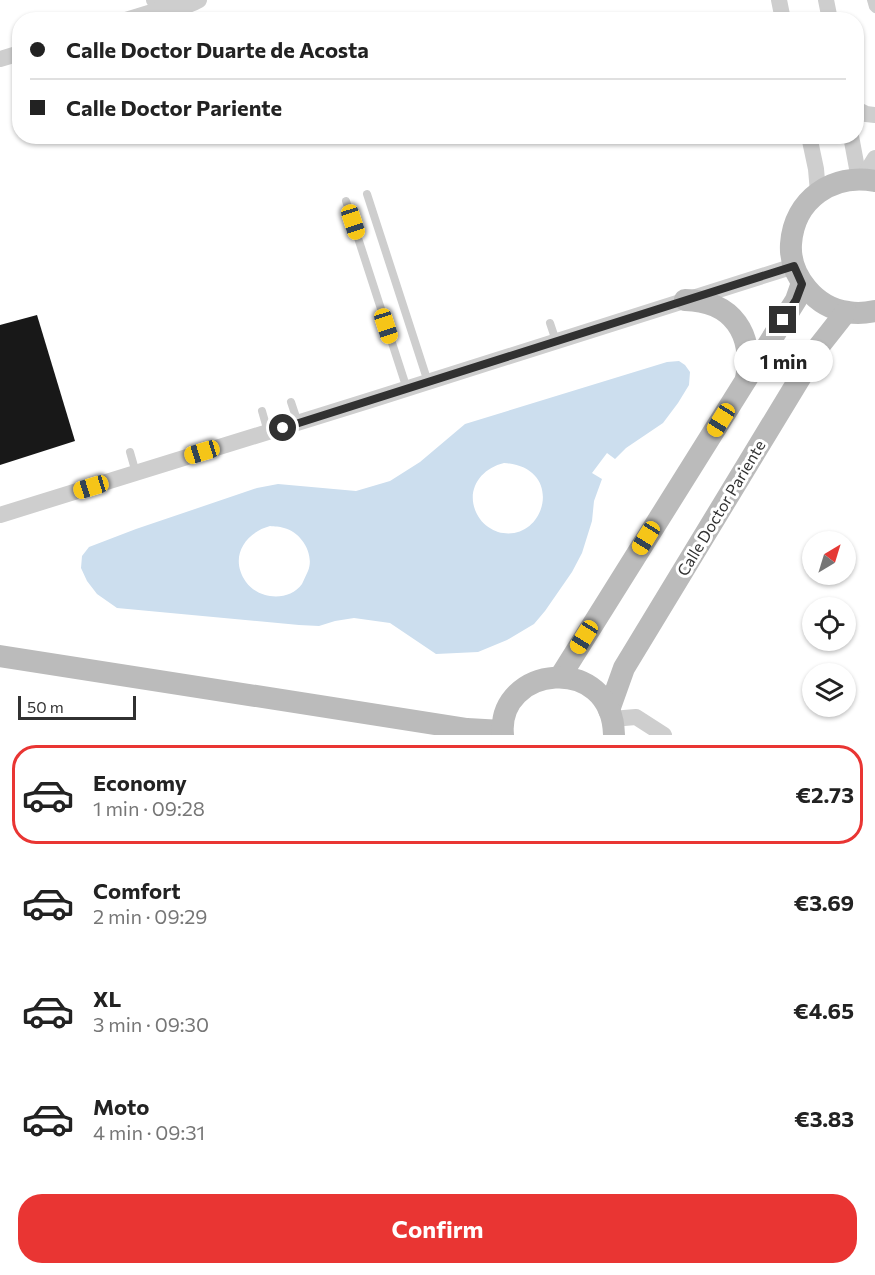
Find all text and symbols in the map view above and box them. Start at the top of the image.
text: Calle Doctor Duarte de Acosta [66,36,369,63]
text: Calle Doctor Pariente [66,94,282,121]
car [339,202,367,242]
car [372,306,400,346]
route end [769,306,796,333]
callout: 1 min [734,341,832,383]
text: 1 min [760,349,807,373]
car [704,400,738,440]
route start [269,414,296,441]
street label: Calle Doctor Pariente [672,436,769,579]
car [182,438,222,466]
car [71,473,111,501]
car [629,518,663,558]
north arrow [802,531,856,585]
map controls [802,531,856,717]
button: locate [802,597,856,651]
car [567,617,601,657]
button: layers [802,663,856,717]
scale bar [18,693,136,720]
text: 50 m [27,697,64,716]
icon: car [21,768,75,822]
text: Economy [93,769,187,796]
text: €2.73 [795,781,854,808]
text: 1 min · 09:28 [93,796,205,820]
icon: car [21,876,75,930]
text: Comfort [93,877,181,904]
text: €3.69 [794,889,854,916]
text: 2 min · 09:29 [93,904,207,928]
icon: car [21,984,75,1038]
text: XL [93,985,121,1012]
text: €4.65 [793,997,854,1024]
text: 3 min · 09:30 [93,1012,209,1036]
icon: car [21,1092,75,1146]
text: Moto [93,1093,149,1120]
text: €3.83 [794,1105,854,1132]
text: 4 min · 09:31 [93,1120,205,1144]
button: Confirm [18,1194,857,1263]

